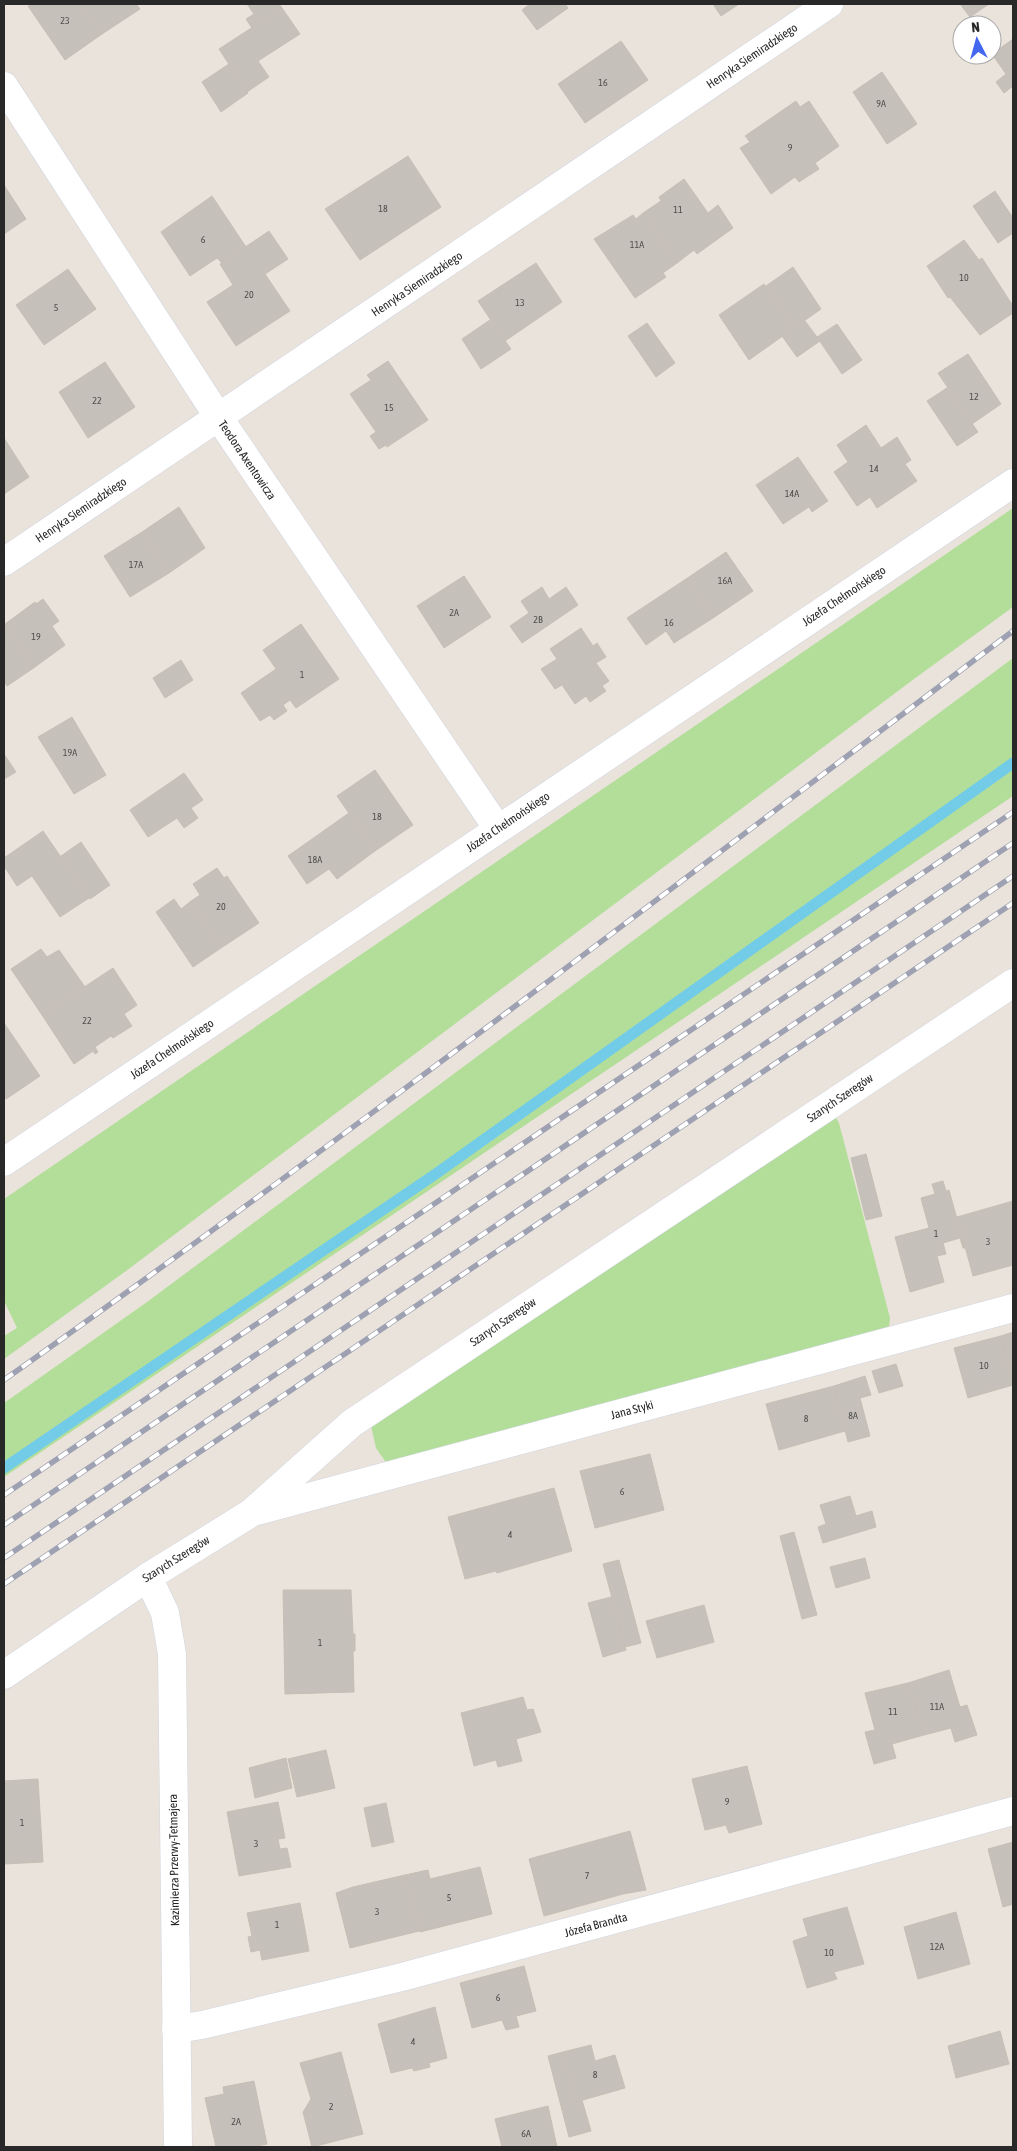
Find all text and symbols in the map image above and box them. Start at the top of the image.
house number: 23 [60,15,70,26]
north arrow [952,15,1002,65]
text: N [971,19,981,35]
street label: Henryka Siemiradzkiego [704,20,800,92]
house number: 16 [598,77,608,88]
house number: 9A [876,98,886,109]
house number: 9 [788,142,793,153]
house number: 18 [378,203,388,214]
house number: 11 [673,204,683,215]
house number: 6 [201,234,206,245]
house number: 11A [630,239,644,250]
street label: Henryka Siemiradzkiego [369,248,465,320]
house number: 10 [959,272,969,283]
house number: 20 [244,289,254,300]
house number: 13 [515,297,525,308]
house number: 5 [54,302,59,313]
house number: 12 [969,391,979,402]
house number: 22 [92,395,102,406]
house number: 15 [384,402,394,413]
street label: Teodora Axentowicza [215,418,279,502]
house number: 14 [869,463,879,474]
street label: Henryka Siemiradzkiego [33,474,129,546]
house number: 14A [785,488,799,499]
house number: 17A [129,559,143,570]
street label: Józefa Chełmońskiego [800,563,889,629]
house number: 16A [718,575,732,586]
house number: 2A [449,607,459,618]
house number: 2B [533,614,543,625]
house number: 16 [664,617,674,628]
house number: 19 [31,631,41,642]
house number: 1 [300,669,305,680]
house number: 19A [63,747,77,758]
street label: Józefa Chełmońskiego [464,789,553,855]
house number: 18 [372,811,382,822]
house number: 18A [308,854,322,865]
house number: 20 [216,901,226,912]
house number: 22 [82,1015,92,1026]
street label: Józefa Chełmońskiego [128,1016,217,1082]
street label: Szarych Szeregów [804,1071,876,1125]
house number: 1 [934,1228,939,1239]
house number: 3 [986,1236,991,1247]
street label: Szarych Szeregów [467,1295,539,1349]
house number: 10 [979,1360,989,1371]
street label: Jana Styki [609,1398,655,1422]
house number: 8A [848,1410,858,1421]
house number: 8 [804,1413,809,1424]
house number: 6 [620,1486,625,1497]
house number: 4 [508,1529,513,1540]
street label: Szarych Szeregów [140,1533,212,1585]
house number: 1 [318,1637,323,1648]
house number: 11A [930,1701,944,1712]
house number: 11 [888,1706,898,1717]
street label: Kazimierza Przerwy-Tetmajera [166,1794,182,1926]
house number: 9 [725,1796,730,1807]
house number: 1 [20,1817,25,1828]
house number: 3 [254,1838,259,1849]
house number: 7 [585,1870,590,1881]
house number: 5 [447,1892,452,1903]
house number: 3 [375,1906,380,1917]
street label: Józefa Brandta [563,1910,629,1940]
house number: 1 [275,1919,280,1930]
house number: 12A [930,1941,944,1952]
house number: 10 [824,1947,834,1958]
house number: 6 [496,1992,501,2003]
house number: 4 [411,2036,416,2047]
house number: 8 [593,2069,598,2080]
house number: 2 [329,2101,334,2112]
house number: 2A [231,2116,241,2127]
house number: 6A [521,2128,531,2139]

